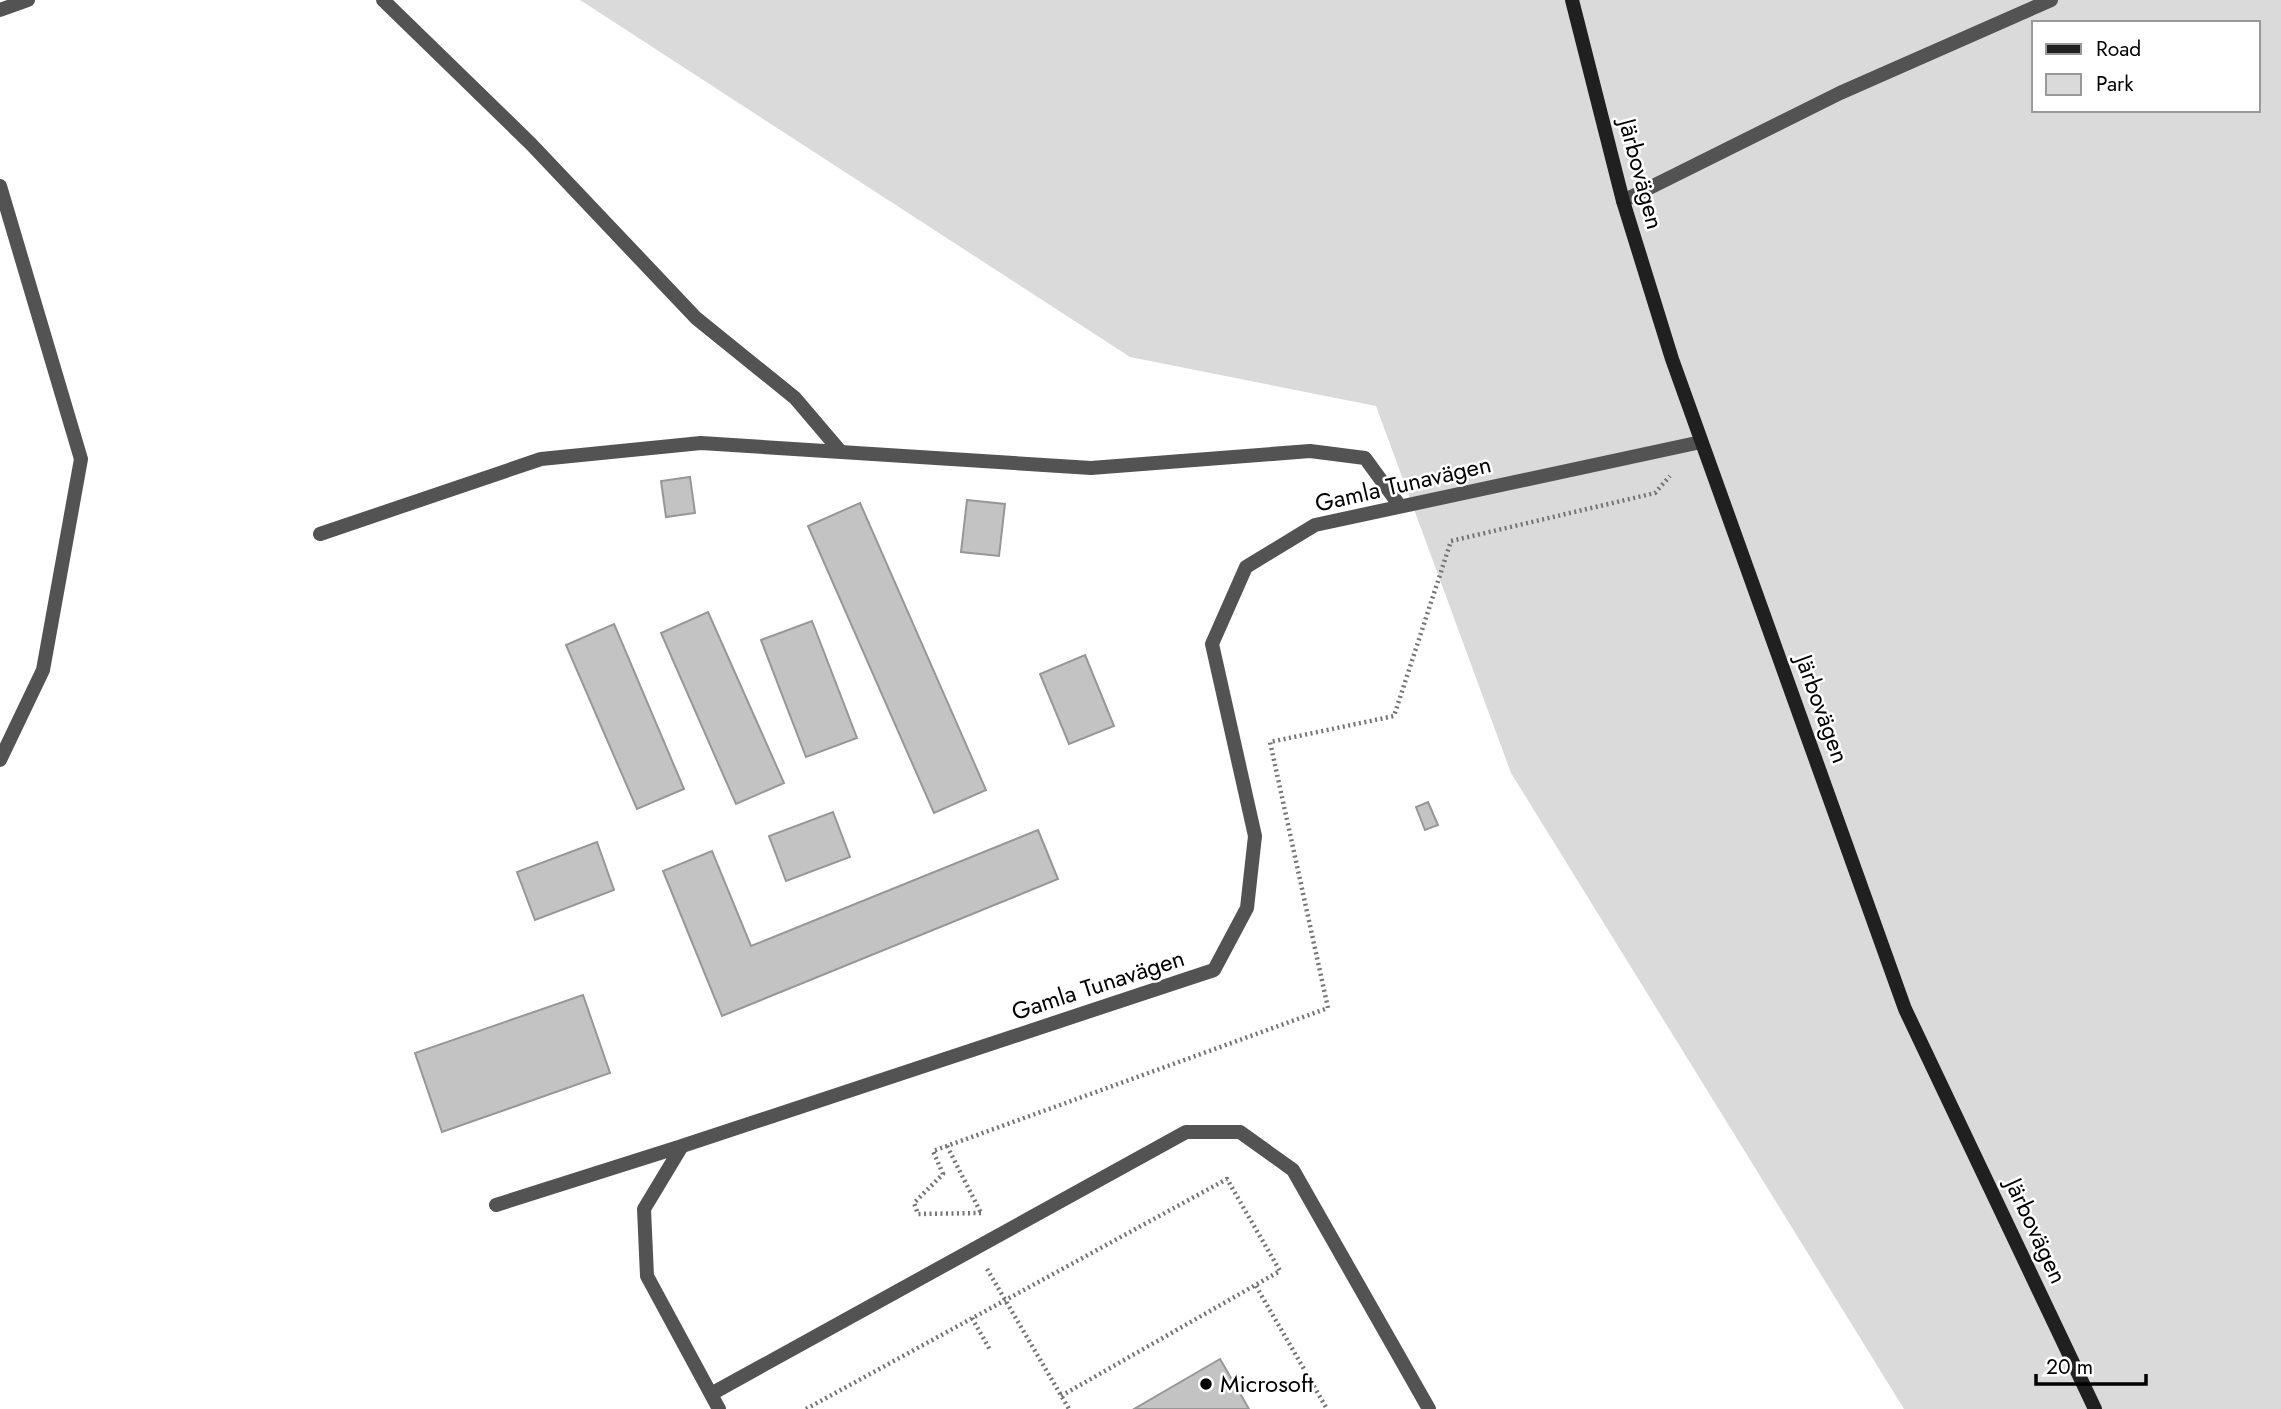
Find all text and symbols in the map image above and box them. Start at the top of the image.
legend [2032,21,2260,112]
text: Road [2096,34,2141,64]
text: Park [2096,69,2134,99]
street label: Järbovägen [1609,112,1673,233]
street label: Gamla Tunavägen [1311,446,1494,521]
street label: Järbovägen [1786,647,1858,768]
street label: Gamla Tunavägen [1007,940,1189,1029]
street label: Järbovägen [1995,1170,2076,1289]
scale bar [2036,1342,2146,1386]
text: 20 m [2046,1352,2093,1382]
place label: Microsoft [1220,1366,1314,1401]
marker: Microsoft [1198,1376,1214,1392]

